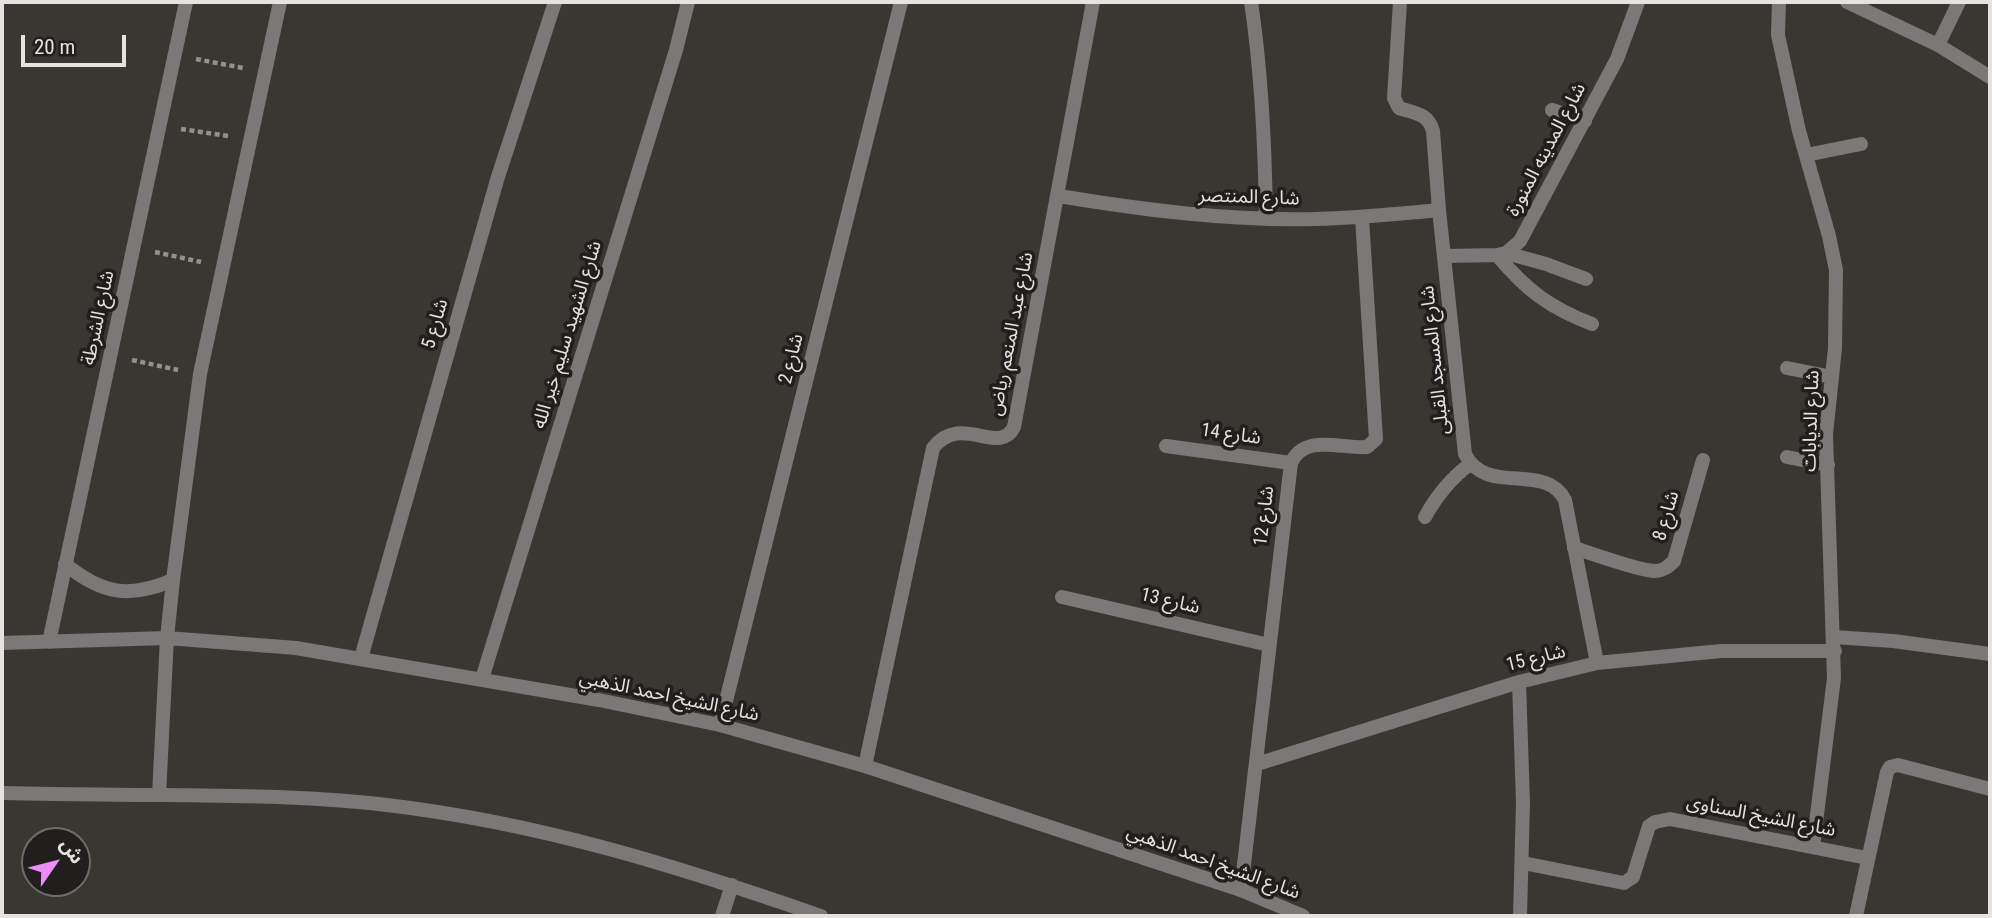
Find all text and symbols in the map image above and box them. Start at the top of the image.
scale bar [24,21,130,65]
text: 20 m [34,35,75,59]
street label: شارع المدينه المنورة [1502,79,1592,221]
street label: شارع المنتصر [1198,185,1300,211]
street label: شارع الشهيد سليم خير الله [529,238,607,432]
street label: شارع عبد المنعم رياض [985,250,1039,418]
street label: شارع الشرطة [78,269,120,367]
street label: شارع المسجد القبلى [1417,284,1455,436]
street label: شارع 5 [418,296,454,352]
street label: شارع 2 [775,332,809,386]
street label: شارع الديابات [1799,370,1825,472]
street label: شارع 14 [1200,420,1262,450]
street label: شارع 12 [1250,485,1280,547]
street label: شارع 8 [1649,488,1685,544]
street label: شارع 13 [1138,584,1202,620]
street label: شارع 15 [1504,641,1568,677]
street label: شارع الشيخ احمد الذهبي [577,667,761,727]
street label: شارع الشيخ السناوى [1685,791,1837,843]
street label: شارع الشيخ احمد الذهبي [1123,821,1303,905]
north arrow [21,827,91,897]
text: ش [55,834,89,868]

